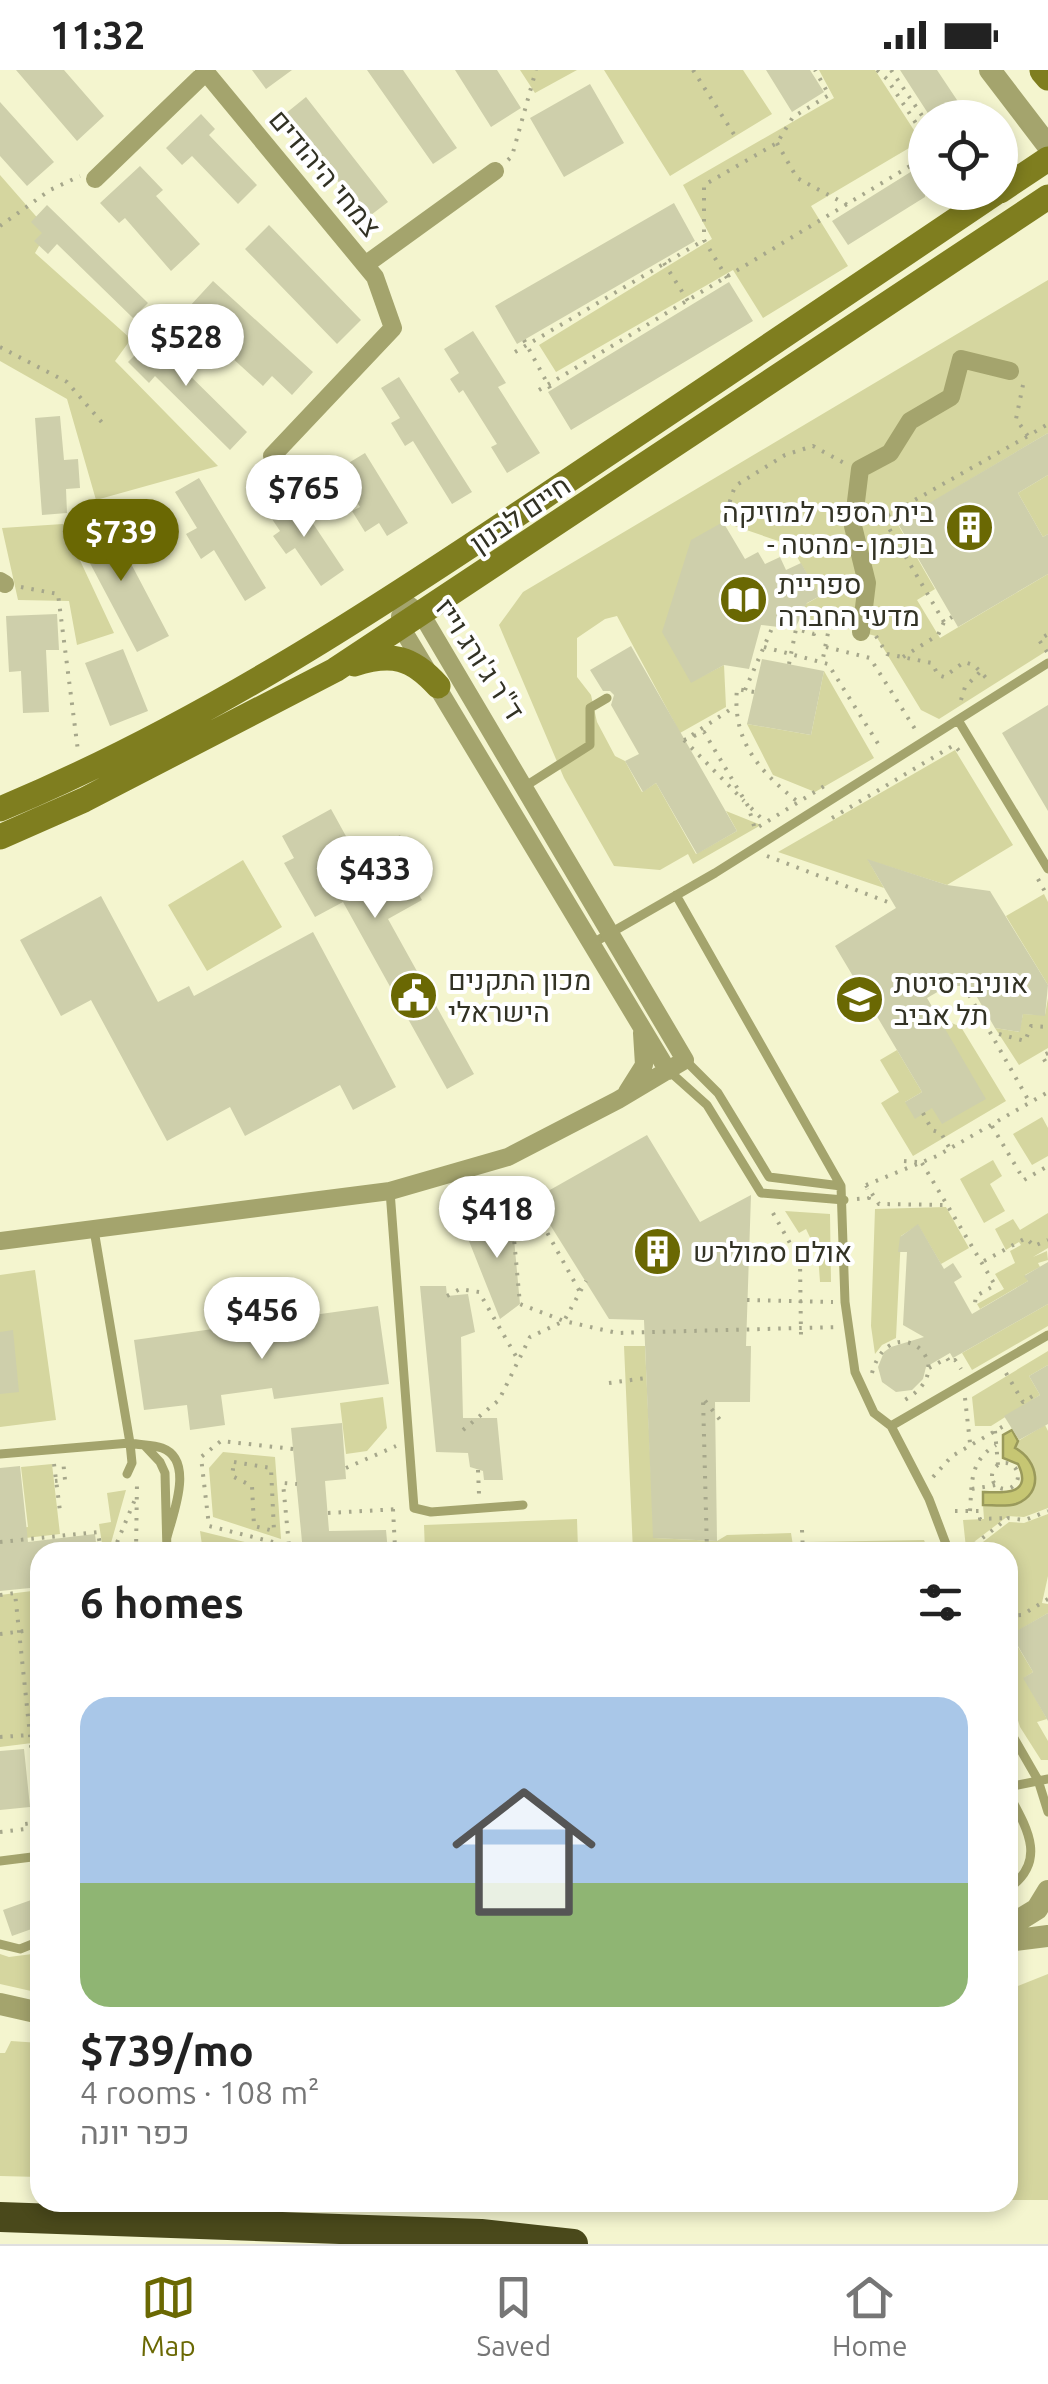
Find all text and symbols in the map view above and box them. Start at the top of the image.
text: 11:32 [50,14,145,56]
map controls [908,100,1018,210]
button: locate [908,100,1018,210]
street label: צמחי היהודים [264,103,387,242]
pin: $528 [127,304,245,389]
text: $528 [150,318,222,354]
pin: $765 [245,455,363,540]
text: $765 [268,469,340,505]
street label: חיים לבנון [464,469,576,559]
place label: בית הספר למוזיקה - בוכמן - מהטה [722,496,934,560]
pin: $739 [62,499,180,584]
building icon: בית הספר למוזיקה - בוכמן - מהטה [943,502,995,554]
text: $739 [85,513,157,549]
place label: ספריית מדעי החברה [778,568,920,631]
library icon: ספריית מדעי החברה [717,574,769,626]
street label: ד"ר ג'ורג וייז [430,592,531,725]
pin: $433 [316,836,434,921]
text: $433 [339,850,411,886]
place label: מכון התקנים הישראלי [448,964,591,1027]
place label: אוניברסיטת תל אביב [894,967,1028,1030]
public building icon: מכון התקנים הישראלי [387,970,439,1022]
school or university icon: אוניברסיטת תל אביב [833,973,885,1025]
pin: $418 [438,1176,556,1261]
text: $418 [461,1190,533,1226]
building icon: אולם סמולרש [632,1226,684,1278]
place label: אולם סמולרש [693,1236,852,1267]
pin: $456 [203,1277,321,1362]
text: $456 [226,1291,298,1327]
icon: filters [913,1575,968,1630]
text: 6 homes [80,1579,244,1626]
icon: home [434,1762,614,1942]
text: $739/mo [80,2027,254,2074]
text: 4 rooms · 108 m² [80,2074,320,2110]
text: כפר יונה [80,2114,190,2150]
tab: Map [140,2270,196,2361]
tab: Saved [477,2270,551,2361]
tab: Home [832,2270,908,2361]

